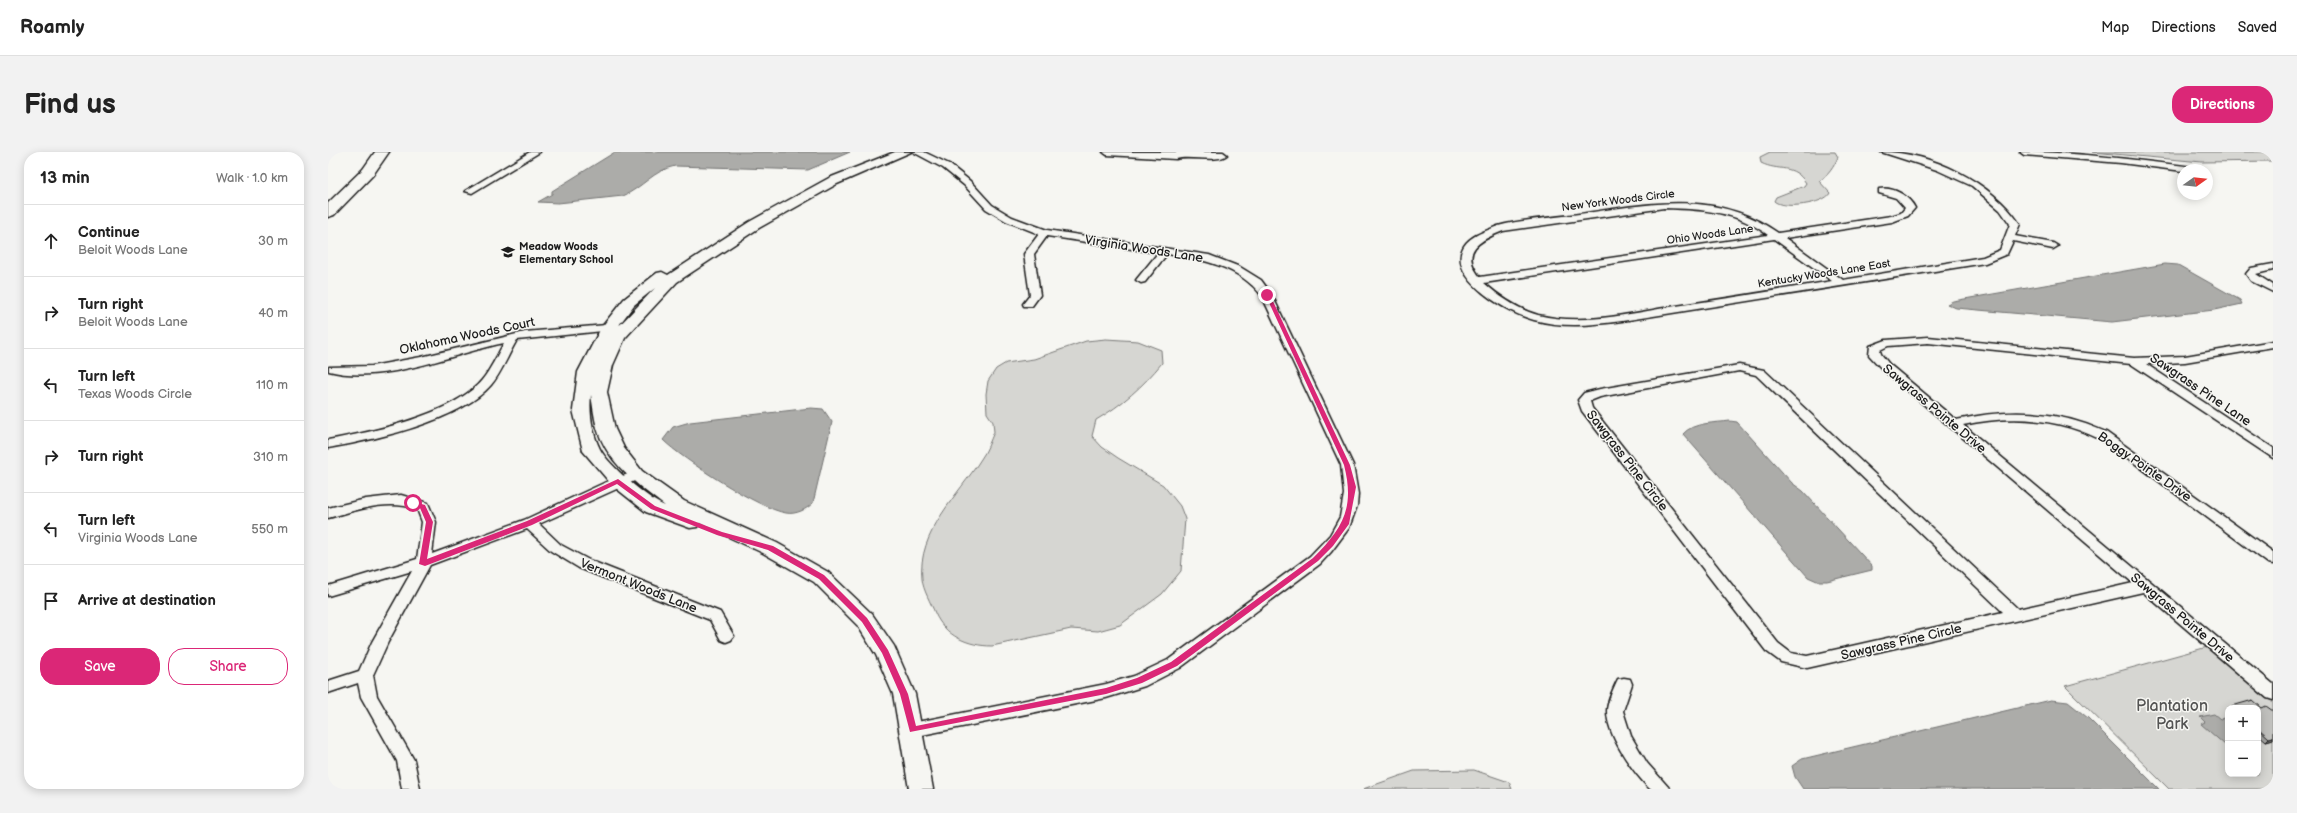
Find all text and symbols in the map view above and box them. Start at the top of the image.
text: Roamly [20,16,84,39]
text: Map [2101,19,2129,36]
text: Directions [2151,19,2216,36]
text: Saved [2238,19,2277,36]
button: Directions [2172,86,2273,123]
text: Find us [24,88,116,121]
north arrow [2177,164,2213,200]
text: 13 min [40,168,90,188]
text: Walk · 1.0 km [216,170,288,186]
street label: New York Woods Circle [1561,187,1676,214]
street label: Ohio Woods Lane [1666,222,1755,247]
text: Continue [78,223,140,242]
icon: ahead [40,230,62,252]
street label: Virginia Woods Lane [1084,232,1204,266]
text: 30 m [258,233,288,249]
place label: Meadow Woods Elementary School [519,240,613,266]
text: Beloit Woods Lane [78,242,188,258]
school or university icon: Meadow Woods Elementary School [500,244,516,260]
street label: Kentucky Woods Lane East [1757,256,1892,290]
route end [1258,286,1276,304]
text: Turn right [78,295,143,314]
icon: right [40,302,62,324]
text: 40 m [258,305,288,321]
text: Beloit Woods Lane [78,314,188,330]
street label: Oklahoma Woods Court [398,314,536,358]
street label: Sawgrass Pine Lane [2147,350,2254,430]
street label: Sawgrass Pointe Drive [1879,361,1990,457]
text: Turn left [78,367,135,386]
icon: left [40,374,62,396]
text: 110 m [256,377,288,393]
text: Texas Woods Circle [78,386,192,402]
street label: Sawgrass Pine Circle [1583,407,1672,514]
street label: Boggy Pointe Drive [2095,429,2195,505]
icon: right [40,446,62,468]
text: Turn right [78,447,143,466]
text: 310 m [253,449,288,465]
route start [404,494,422,512]
text: Turn left [78,511,135,530]
icon: left [40,518,62,540]
text: 550 m [251,521,288,537]
text: Virginia Woods Lane [78,530,198,546]
street label: Vermont Woods Lane [578,555,700,617]
street label: Sawgrass Pointe Drive [2127,570,2238,666]
icon: arrive [40,590,62,612]
text: Arrive at destination [78,591,216,610]
street label: Sawgrass Pine Circle [1839,620,1963,664]
button: Save [40,648,160,685]
button: Share [168,648,288,685]
park label: Plantation Park [2136,697,2208,734]
map controls [2225,705,2261,777]
button: + [2225,705,2261,741]
button: − [2225,741,2261,777]

